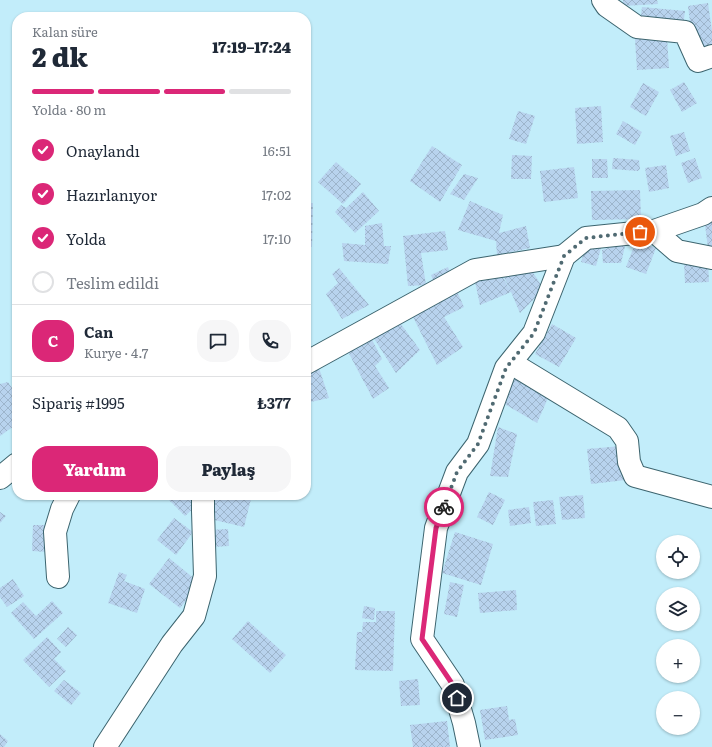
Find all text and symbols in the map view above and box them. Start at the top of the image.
text: Kalan süre [32,22,98,41]
text: 17:19–17:24 [212,35,291,58]
text: 2 dk [32,36,88,75]
text: Yolda · 80 m [32,100,106,119]
icon: check [32,139,54,161]
text: Onaylandı [66,139,140,162]
text: 16:51 [263,141,291,160]
icon: check [32,183,54,205]
text: Hazırlanıyor [66,183,157,206]
text: 17:02 [261,185,291,204]
pin [623,215,657,249]
icon: bag [629,221,651,243]
icon: check [32,227,54,249]
text: Yolda [66,227,106,250]
text: 17:10 [263,229,291,248]
text: Teslim edildi [66,271,159,294]
text: Can [84,320,113,343]
button: chat [197,320,239,362]
button: phone [249,320,291,362]
text: C [48,329,58,352]
text: Kurye · 4.7 [84,343,148,362]
text: Sipariş #1995 [32,391,125,414]
text: ₺377 [257,391,291,414]
button: Yardım [32,446,158,492]
button: Paylaş [166,446,291,492]
courier [424,487,464,527]
icon: bike [433,496,455,518]
map controls [656,535,700,735]
button: locate [656,535,700,579]
button: layers [656,587,700,631]
button: + [656,639,700,683]
pin [440,681,474,715]
icon: home [446,687,468,709]
button: − [656,691,700,735]

